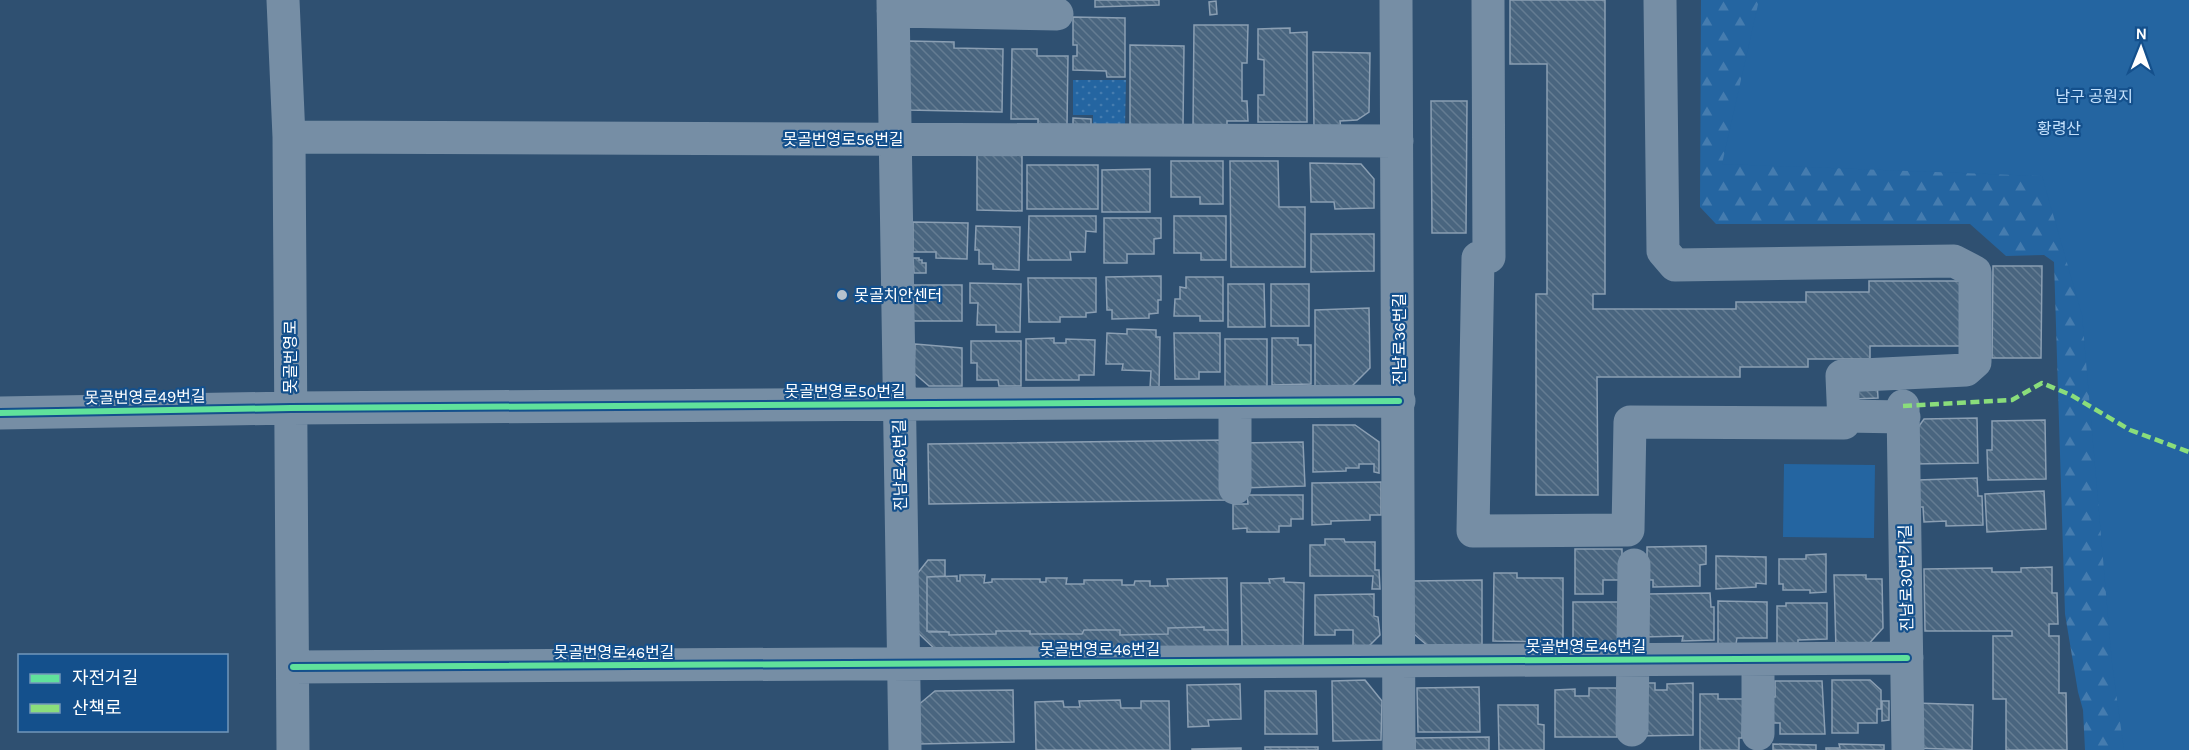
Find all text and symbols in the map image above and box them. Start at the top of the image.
north arrow [2111,18,2171,78]
text: N [2135,24,2147,43]
park label: 남구 공원지 [2055,87,2133,106]
park label: 황령산 [2037,119,2081,138]
street label: 못골번영로56번길 [782,130,904,149]
place label: 못골치안센터 [854,286,942,305]
marker: 못골치안센터 [835,288,849,302]
street label: 진남로36번길 [1390,293,1409,385]
street label: 못골번영로 [281,320,300,394]
street label: 못골번영로50번길 [784,382,906,401]
street label: 못골번영로49번길 [84,386,206,408]
street label: 진남로46번길 [890,419,910,511]
street label: 진남로30번가길 [1896,524,1916,632]
street label: 못골번영로46번길 [1525,637,1647,656]
street label: 못골번영로46번길 [1039,640,1161,659]
street label: 못골번영로46번길 [553,643,675,662]
legend [18,654,228,732]
text: 자전거길 [72,667,138,689]
text: 산책로 [72,697,122,719]

